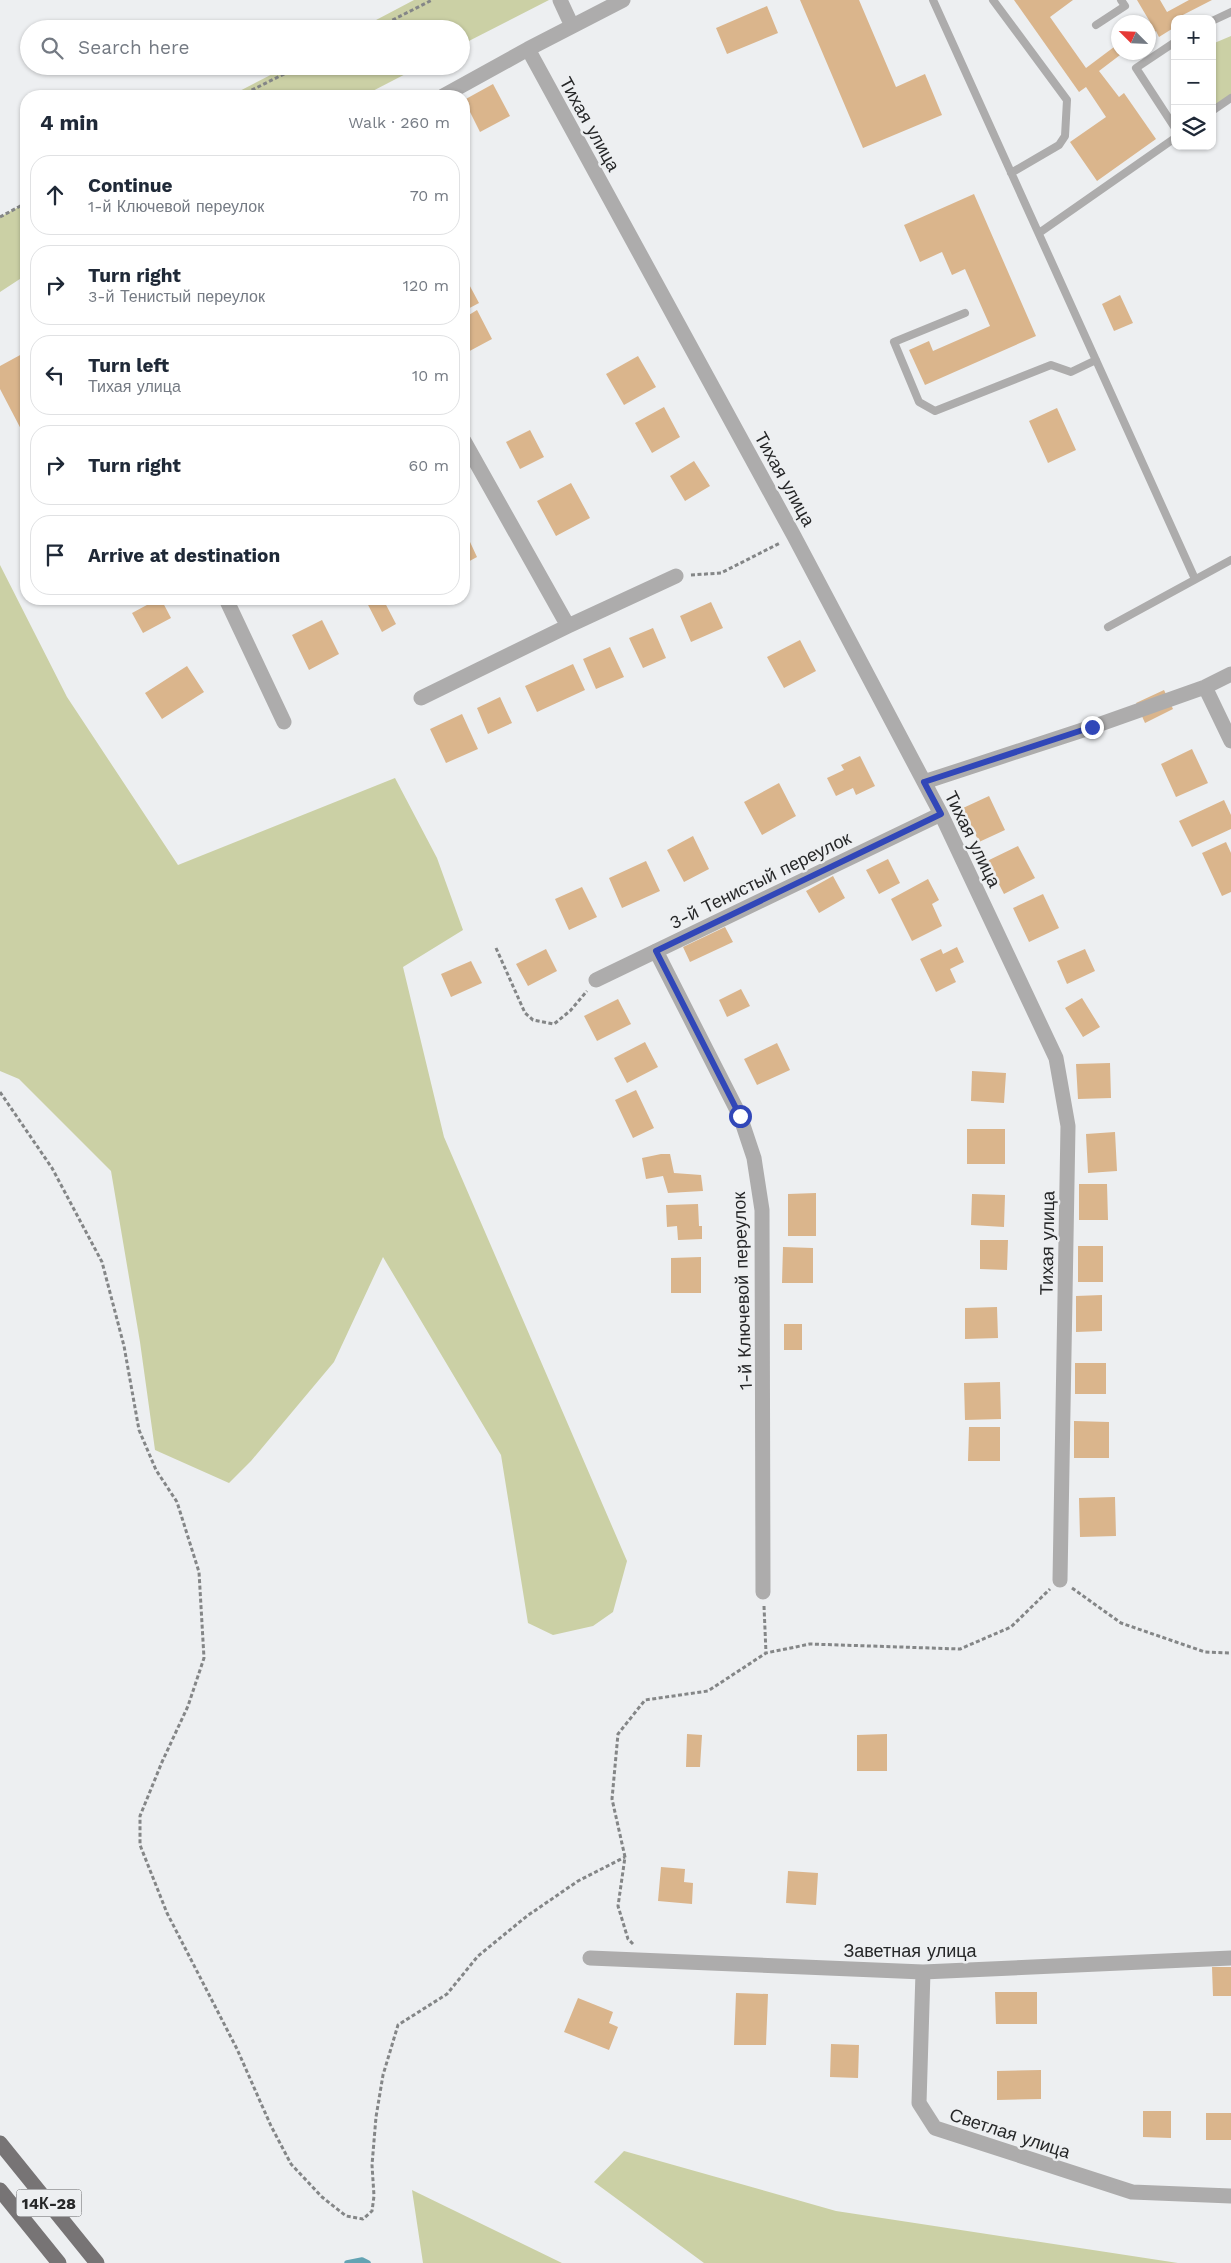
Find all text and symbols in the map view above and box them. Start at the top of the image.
north arrow [1111,15,1156,60]
map controls [1171,15,1216,150]
button: + [1171,15,1216,60]
search box [20,20,470,75]
icon: search [38,34,66,62]
text: Search here [78,36,189,59]
button: − [1171,60,1216,105]
street label: Тихая улица [556,73,625,176]
button: layers [1171,105,1216,150]
text: 4 min [40,110,98,135]
text: Walk · 260 m [348,113,450,132]
text: Continue [88,174,172,197]
icon: ahead [41,181,69,209]
text: 70 m [410,186,449,205]
text: 1-й Ключевой переулок [88,197,264,216]
text: Turn right [88,264,181,287]
icon: right [41,271,69,299]
text: 120 m [403,276,449,295]
text: 3-й Тенистый переулок [88,287,265,306]
text: Turn left [88,354,169,377]
icon: left [41,361,69,389]
text: 10 m [412,366,449,385]
text: Тихая улица [88,377,181,396]
street label: Тихая улица [751,428,820,531]
icon: right [41,451,69,479]
text: Turn right [88,454,181,477]
text: 60 m [409,456,449,475]
icon: arrive [41,541,69,569]
text: Arrive at destination [88,544,280,567]
route end [1081,716,1104,739]
street label: Тихая улица [941,787,1006,891]
street label: 3-й Тенистый переулок [666,827,854,933]
route start [729,1105,752,1128]
street label: Тихая улица [1036,1190,1058,1295]
street label: 1-й Ключевой переулок [728,1191,756,1390]
street label: Заветная улица [843,1940,978,1961]
street label: Светлая улица [947,2104,1074,2163]
road number: 14К-28 [17,2190,82,2216]

